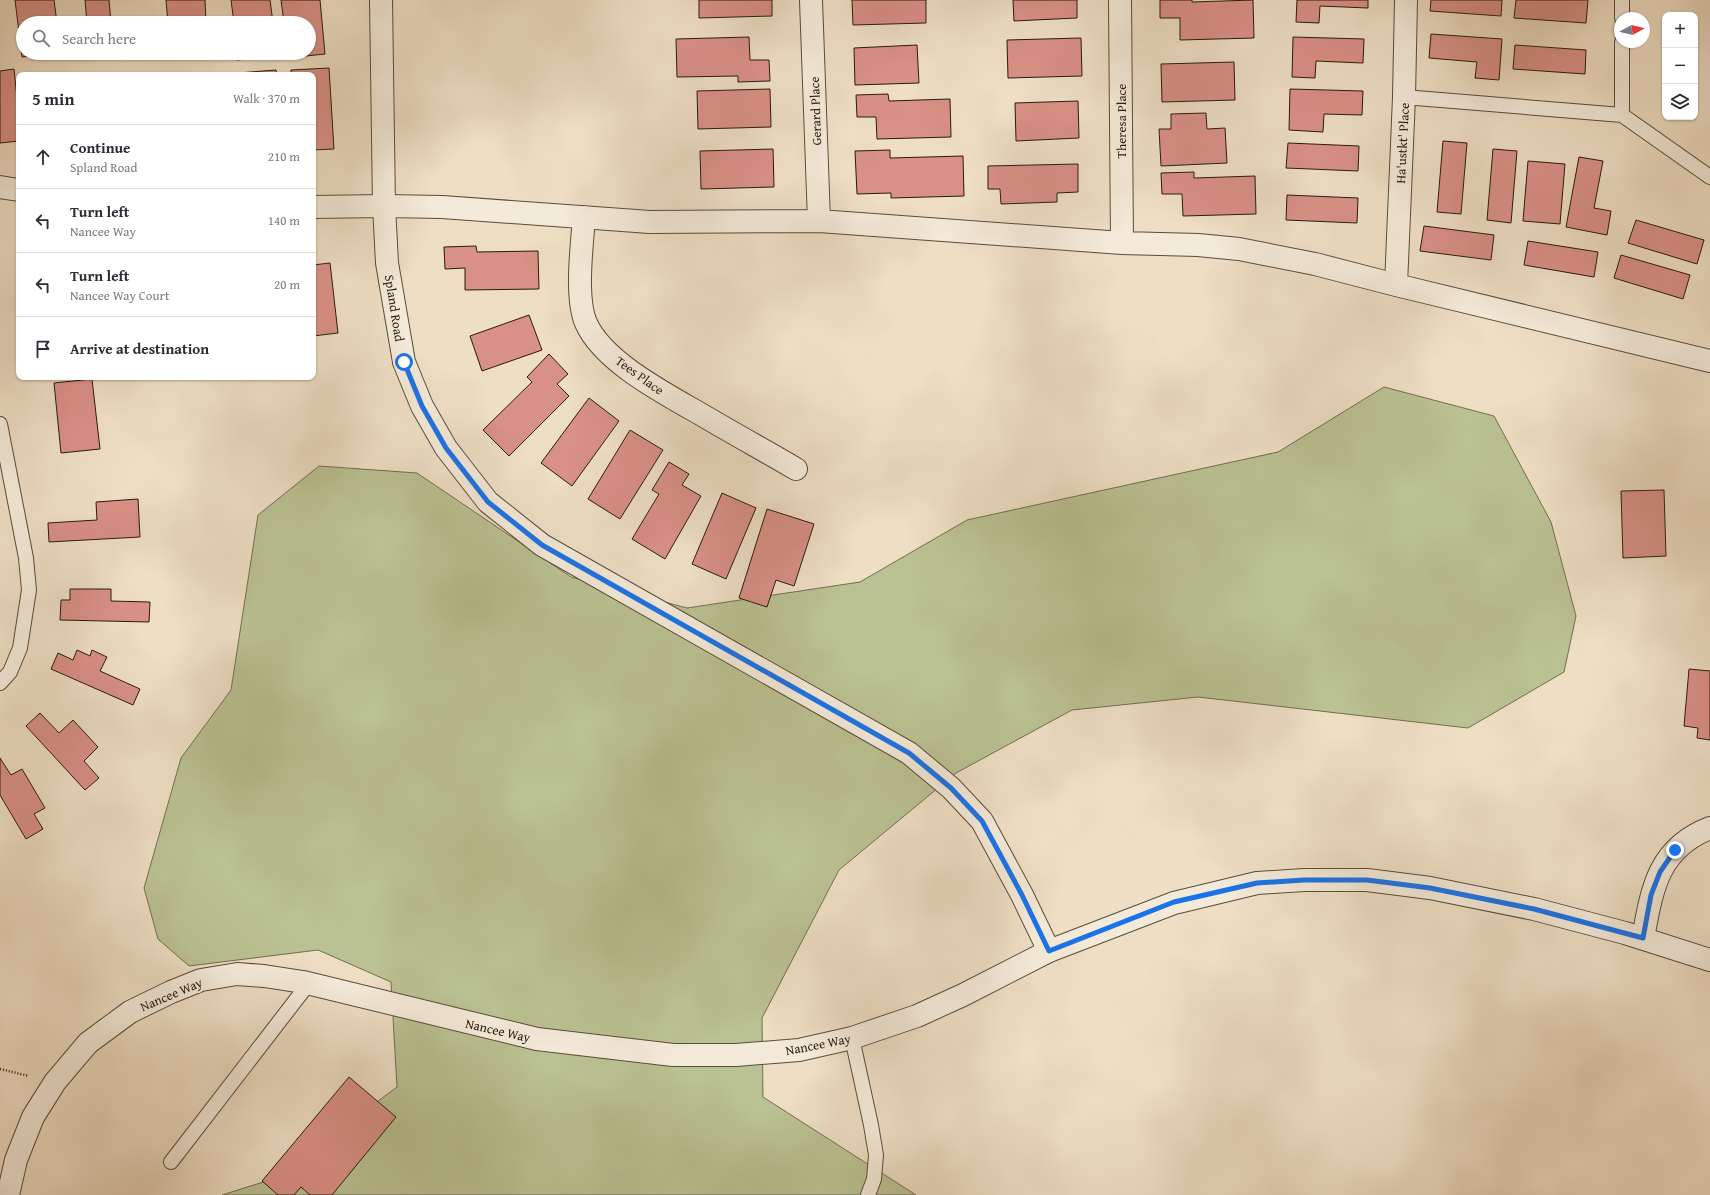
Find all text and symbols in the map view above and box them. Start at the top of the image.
north arrow [1614,12,1650,48]
map controls [1662,12,1698,120]
button: + [1662,12,1698,48]
search box [16,16,316,60]
icon: search [30,27,52,49]
text: Search here [62,28,136,49]
button: − [1662,48,1698,84]
street label: Gerard Place [805,76,826,146]
street label: Theresa Place [1112,84,1131,158]
button: layers [1662,84,1698,120]
text: 5 min [32,86,74,111]
text: Walk · 370 m [233,89,300,108]
street label: Ha'ustkt' Place [1391,102,1414,184]
text: Continue [70,137,131,158]
icon: ahead [32,146,54,168]
text: 210 m [268,147,300,166]
text: Spland Road [70,158,137,177]
text: Turn left [70,201,129,222]
icon: left [32,210,54,232]
text: 140 m [268,211,300,230]
text: Nancee Way [70,222,136,241]
text: Turn left [70,265,129,286]
street label: Spland Road [380,273,409,343]
icon: left [32,274,54,296]
text: 20 m [274,275,300,294]
text: Nancee Way Court [70,286,169,305]
icon: arrive [32,338,54,360]
text: Arrive at destination [70,338,209,359]
street label: Tees Place [612,351,668,399]
route start [395,353,413,371]
route end [1666,841,1684,859]
street label: Nancee Way [137,973,206,1016]
street label: Nancee Way [464,1014,533,1047]
street label: Nancee Way [784,1029,853,1060]

